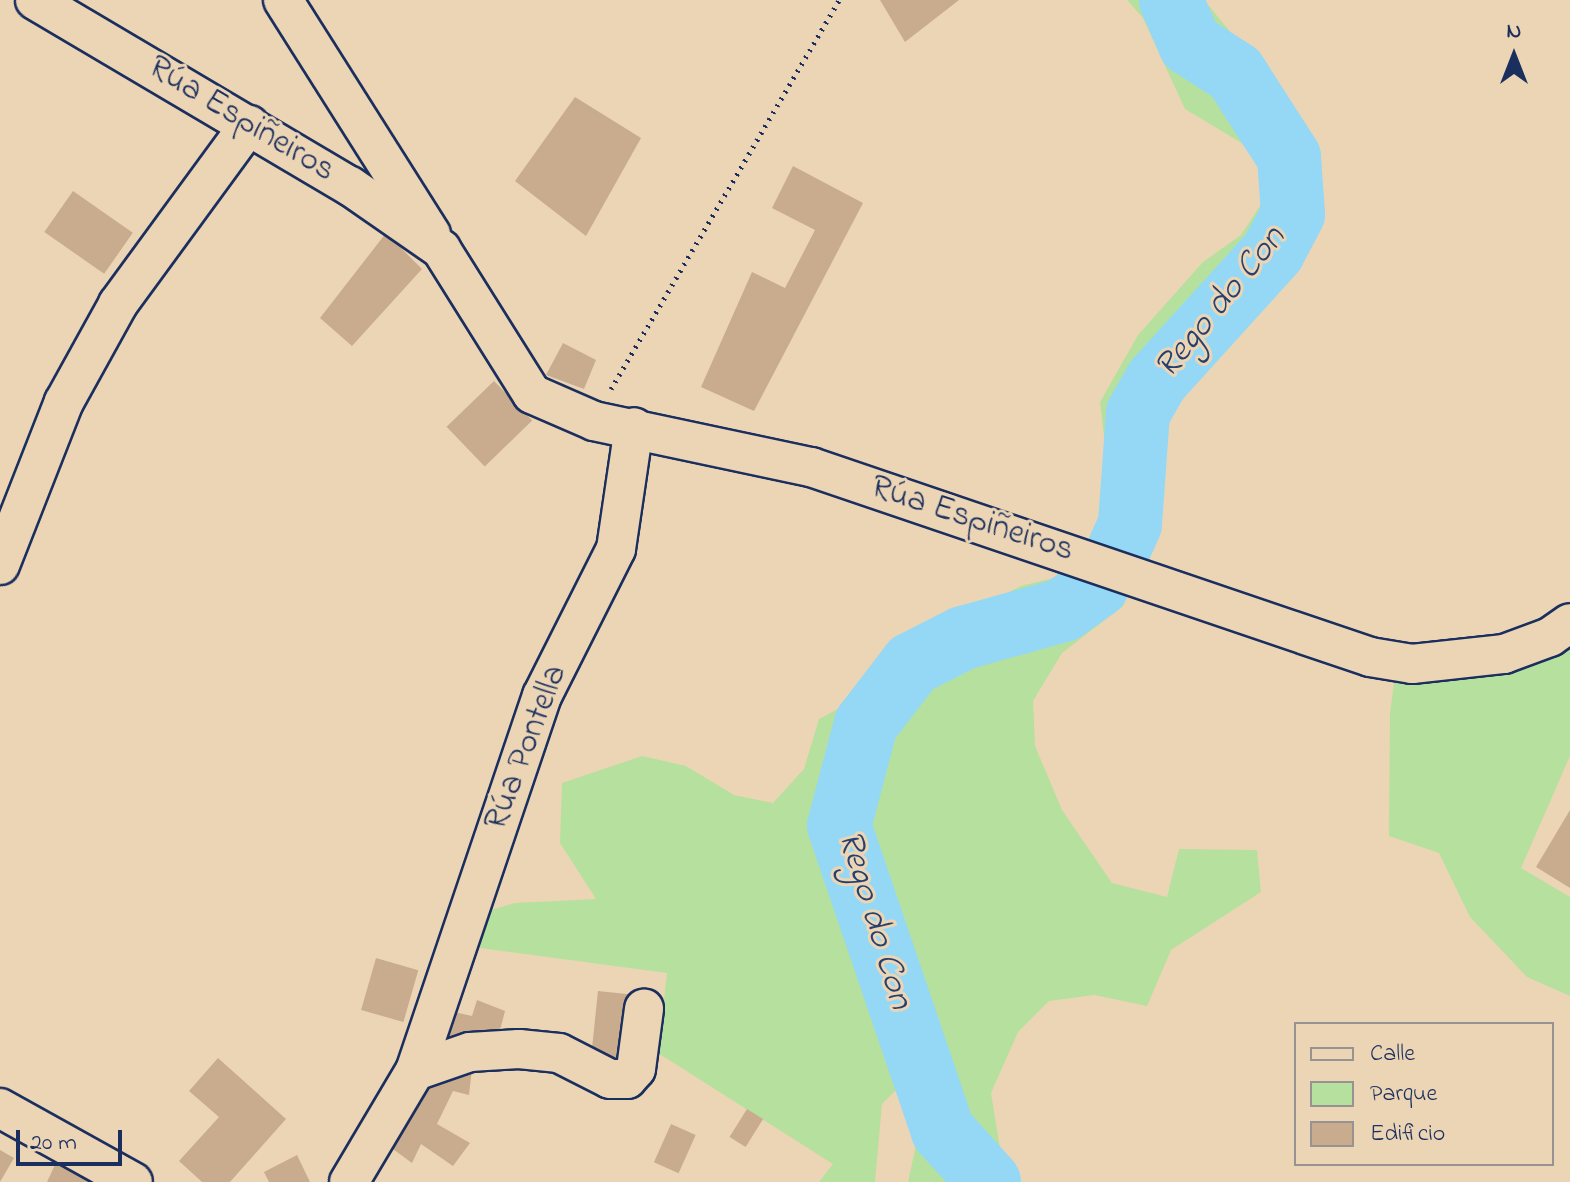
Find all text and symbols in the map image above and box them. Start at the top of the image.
north arrow [1474,16,1554,96]
text: N [1507,16,1521,48]
street label: Rúa Espiñeiros [140,48,342,192]
water label: Rego do Con [1146,218,1296,388]
street label: Rúa Espiñeiros [865,468,1079,572]
street label: Rúa Pontella [477,660,577,836]
water label: Rego do Con [826,826,922,1014]
legend [1294,1022,1554,1166]
text: Calle [1370,1037,1415,1072]
text: Parque [1370,1077,1437,1112]
scale bar [20,1114,126,1164]
text: Edificio [1370,1117,1445,1152]
text: 20 m [30,1126,77,1161]

